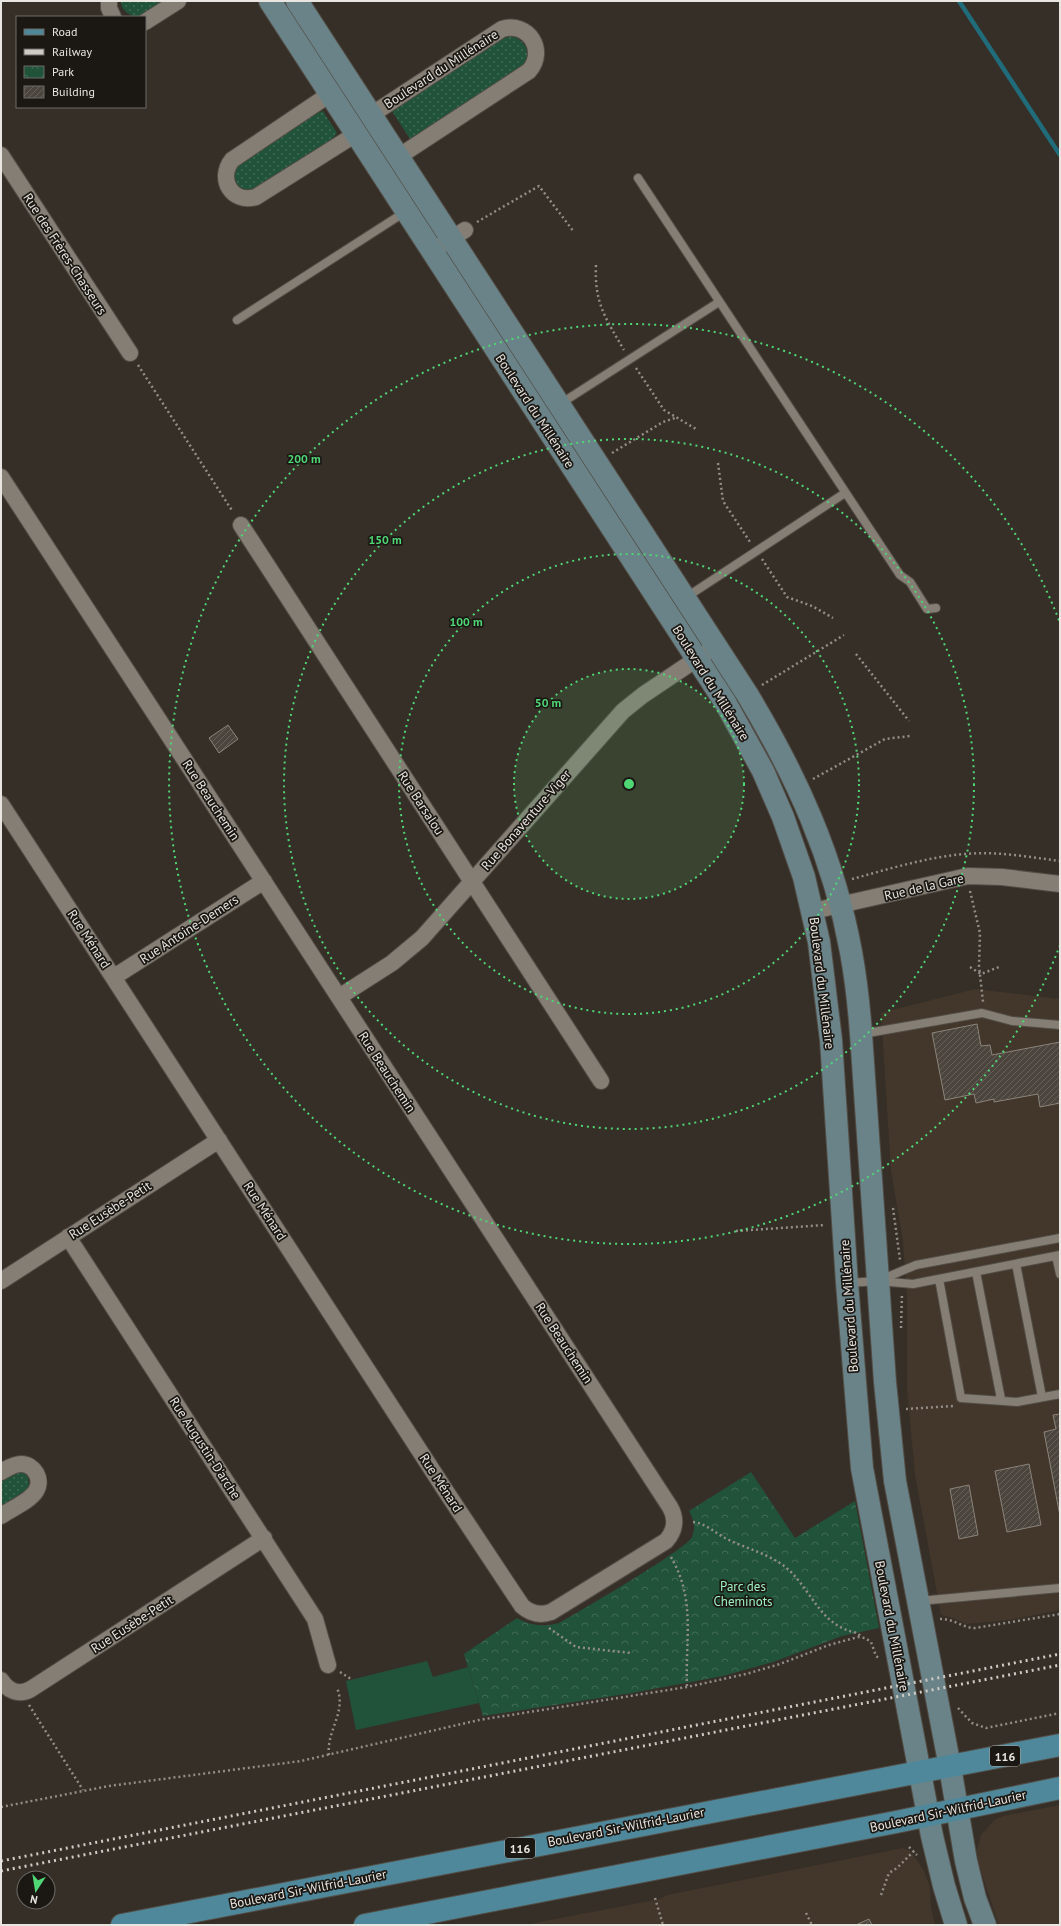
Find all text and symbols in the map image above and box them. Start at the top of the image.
legend [16,16,146,108]
text: Road [52,24,77,39]
street label: Boulevard du Millénaire [381,26,501,112]
text: Railway [52,44,92,59]
text: Park [52,64,74,79]
text: Building [52,84,95,99]
street label: Rue des Frères-Chasseurs [19,190,111,318]
street label: Boulevard du Millénaire [492,351,578,471]
text: 200 m [287,451,321,466]
text: 150 m [368,532,402,547]
text: 100 m [449,614,483,629]
street label: Boulevard du Millénaire [669,622,753,744]
text: 50 m [535,695,561,710]
street label: Rue Beauchemin [179,756,243,844]
street label: Rue Bonaventure-Viger [478,766,575,874]
street label: Rue Barsalou [394,768,448,838]
centre of rings [622,777,636,791]
street label: Rue de la Gare [883,870,965,904]
street label: Rue Antoine-Demers [136,891,242,967]
street label: Rue Ménard [64,906,114,972]
street label: Boulevard du Millénaire [805,916,839,1050]
street label: Rue Beauchemin [355,1028,419,1116]
street label: Rue Eusèbe-Petit [66,1177,155,1243]
street label: Rue Ménard [240,1178,290,1244]
street label: Boulevard du Millénaire [836,1239,862,1373]
street label: Rue Beauchemin [532,1299,596,1387]
street label: Rue Augustin-D'arche [166,1394,244,1502]
street label: Rue Ménard [416,1450,466,1516]
street label: Boulevard du Millénaire [871,1559,913,1693]
park label: Parc des Cheminots [713,1578,773,1610]
street label: Rue Eusèbe-Petit [88,1591,177,1657]
road number: 116 [990,1746,1020,1766]
street label: Boulevard Sir-Wilfrid-Laurier [868,1786,1028,1836]
street label: Boulevard Sir-Wilfrid-Laurier [546,1803,706,1851]
road number: 116 [505,1838,535,1858]
street label: Boulevard Sir-Wilfrid-Laurier [228,1865,388,1913]
north arrow [16,1870,56,1910]
text: N [29,1892,39,1907]

